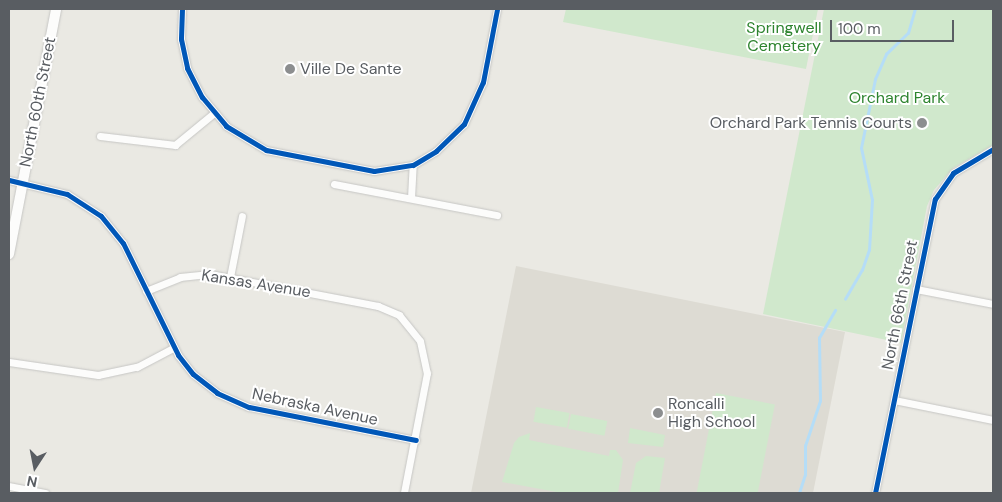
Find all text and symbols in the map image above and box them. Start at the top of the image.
scale bar [832,10,956,42]
park label: Springwell Cemetery [746,18,822,56]
text: 100 m [838,19,881,39]
street label: North 60th Street [16,35,60,169]
place label: Ville De Sante [300,59,402,79]
marker: Ville De Sante [284,63,296,75]
park label: Orchard Park [849,88,945,108]
place label: Orchard Park Tennis Courts [710,113,912,133]
marker: Orchard Park Tennis Courts [916,117,928,129]
street label: North 66th Street [878,239,922,371]
street label: Kansas Avenue [200,266,312,302]
street label: Nebraska Avenue [250,384,380,430]
place label: Roncalli High School [668,394,755,432]
marker: Roncalli High School [652,407,664,419]
north arrow [10,442,60,492]
text: N [25,472,39,492]

